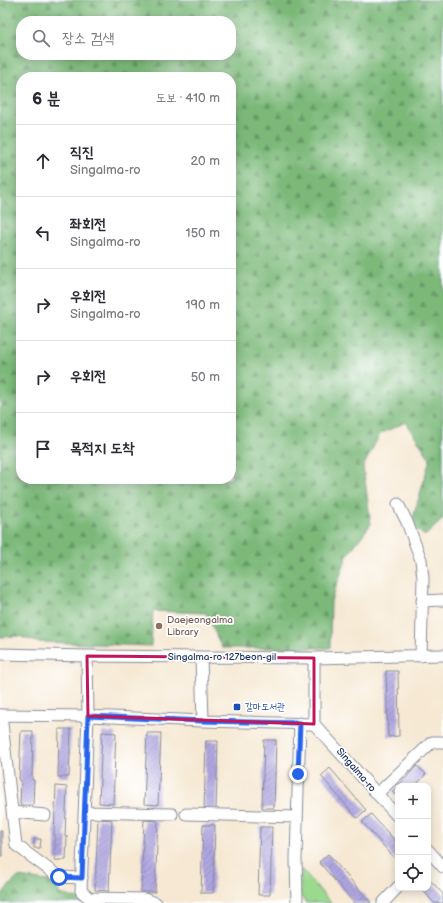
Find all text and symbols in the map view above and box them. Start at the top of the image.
search box [16,16,236,60]
icon: search [30,27,52,49]
text: 장소 검색 [62,29,114,48]
text: 6 분 [32,89,61,109]
text: 도보 · 410 m [156,90,220,106]
text: 직진 [70,143,94,162]
icon: ahead [32,150,54,172]
text: 20 m [190,153,220,169]
text: Singalma-ro [70,162,141,178]
text: 좌회전 [70,215,106,234]
icon: left [32,222,54,244]
text: 150 m [186,225,220,241]
text: Singalma-ro [70,234,141,250]
text: 우회전 [70,287,106,306]
icon: right [32,294,54,316]
text: 190 m [186,297,220,313]
text: Singalma-ro [70,306,141,322]
icon: right [32,366,54,388]
text: 우회전 [70,367,106,386]
text: 50 m [191,369,220,385]
icon: arrive [32,438,54,460]
text: 목적지 도착 [70,439,134,458]
place label: Daejeongalma Library [167,614,233,638]
marker: Daejeongalma Library [154,621,164,631]
street label: Singalma-ro 127beon-gil [168,651,276,663]
place label: 갈마도서관 [245,701,285,713]
marker: 갈마도서관 [232,702,242,712]
street label: Singalma-ro [334,746,379,795]
route end [289,765,307,783]
map controls [395,783,431,891]
button: + [395,783,431,819]
button: − [395,819,431,855]
button: locate [395,855,431,891]
route start [50,868,68,886]

